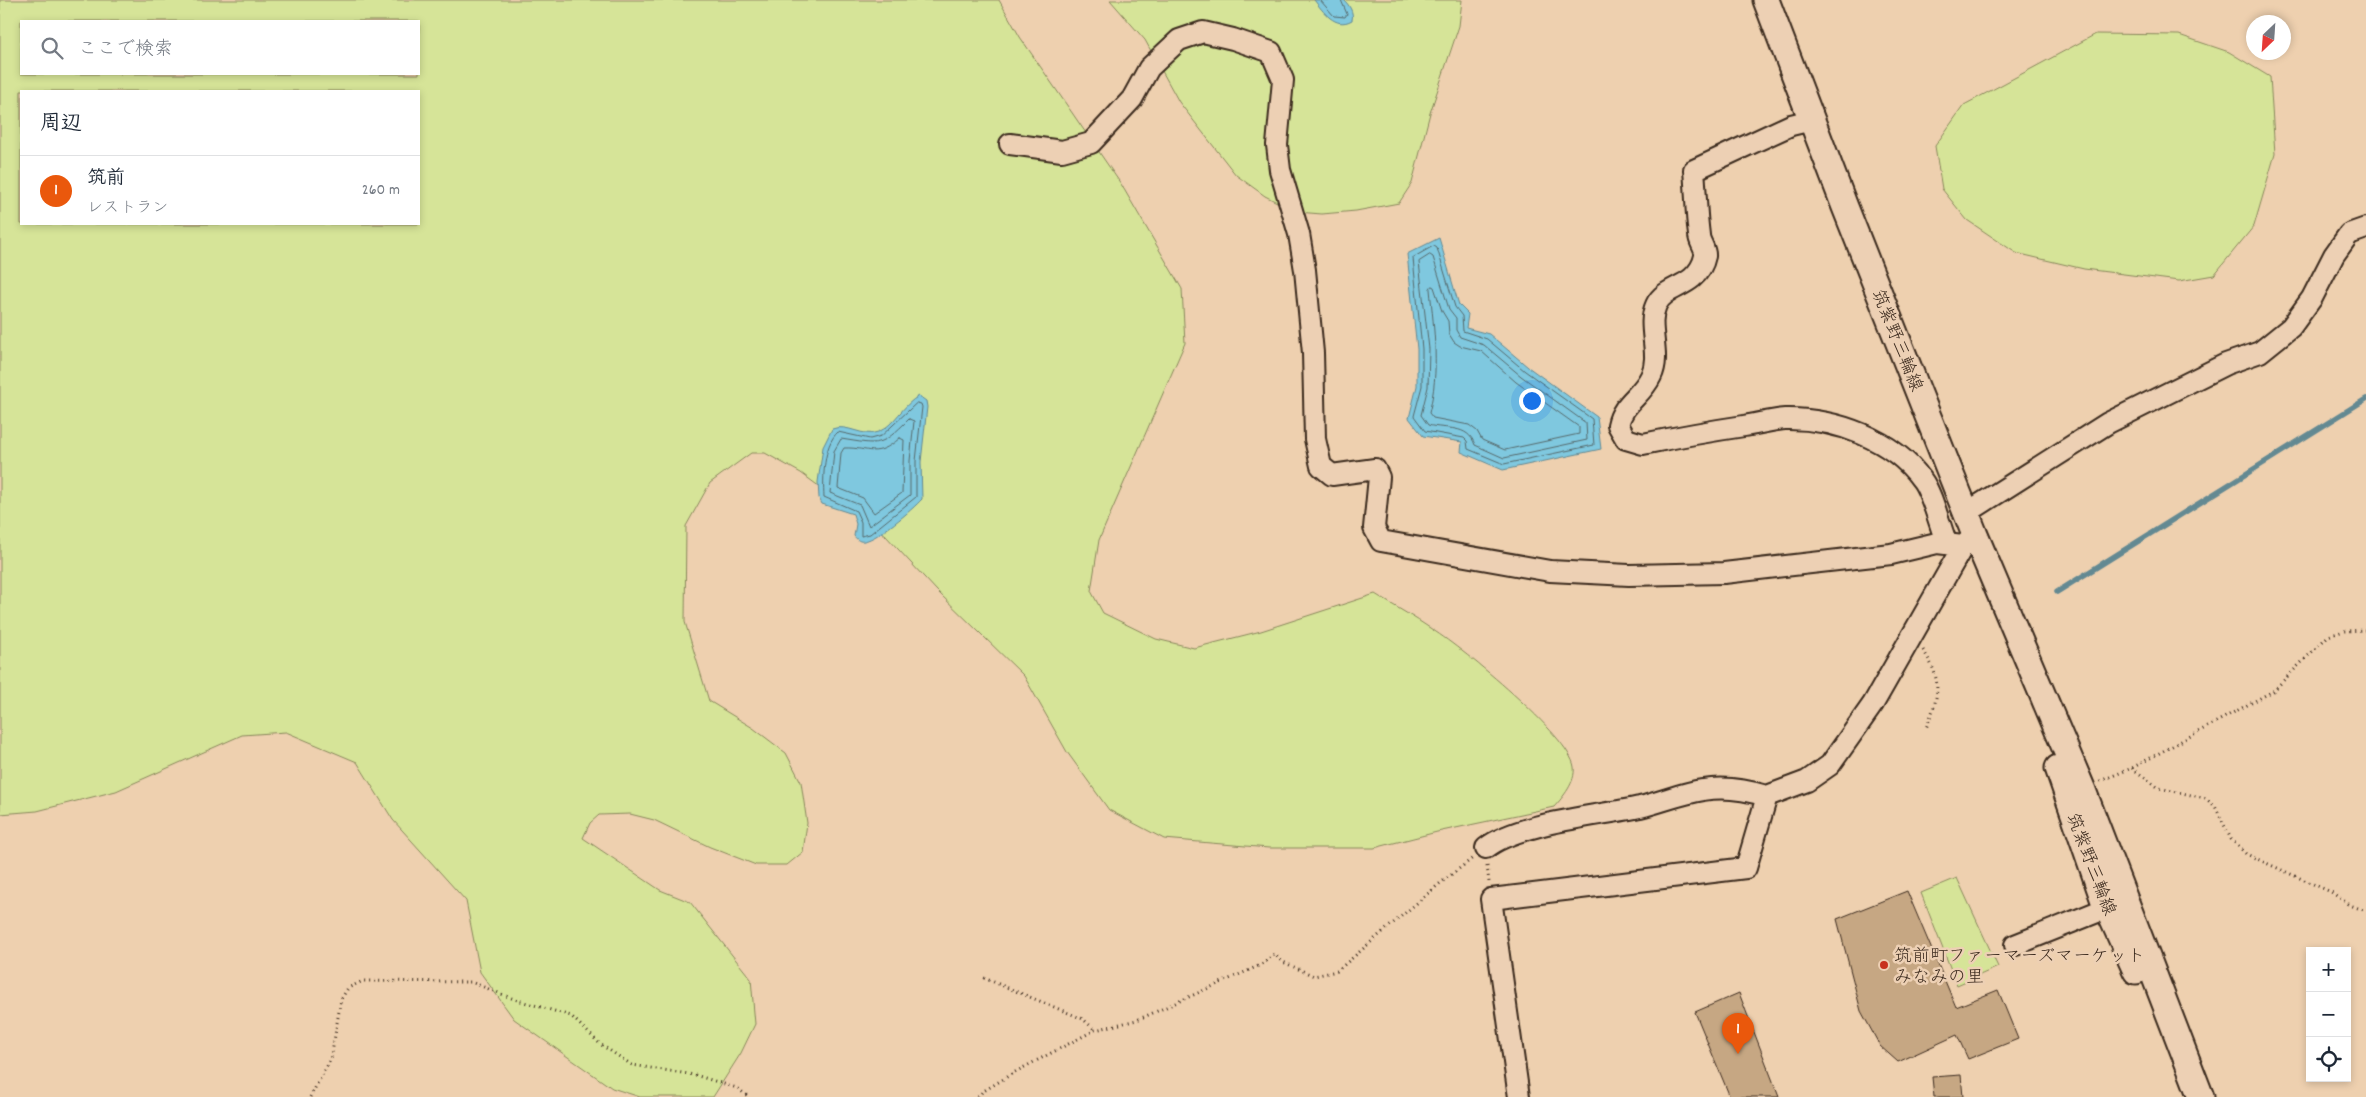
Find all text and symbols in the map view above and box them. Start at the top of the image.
north arrow [2246,15,2291,60]
search box [20,20,420,75]
icon: search [38,34,66,62]
text: ここで検索 [78,37,173,64]
text: 周辺 [40,110,82,140]
text: 筑前 [87,166,125,193]
text: 1 [54,179,58,202]
text: 260 m [362,179,400,202]
text: レストラン [87,197,168,220]
street label: 筑紫野三輪線 [1864,286,1928,396]
your location [1519,388,1545,414]
street label: 筑紫野三輪線 [2059,810,2121,920]
place label: 筑前町ファーマーズマーケット みなみの里 [1894,945,2145,991]
map controls [2306,947,2351,1082]
button: + [2306,947,2351,992]
marker: 筑前町ファーマーズマーケット みなみの里 [1878,959,1890,971]
button: − [2306,992,2351,1037]
pin: 1 [1722,1013,1754,1054]
button: locate [2306,1037,2351,1082]

